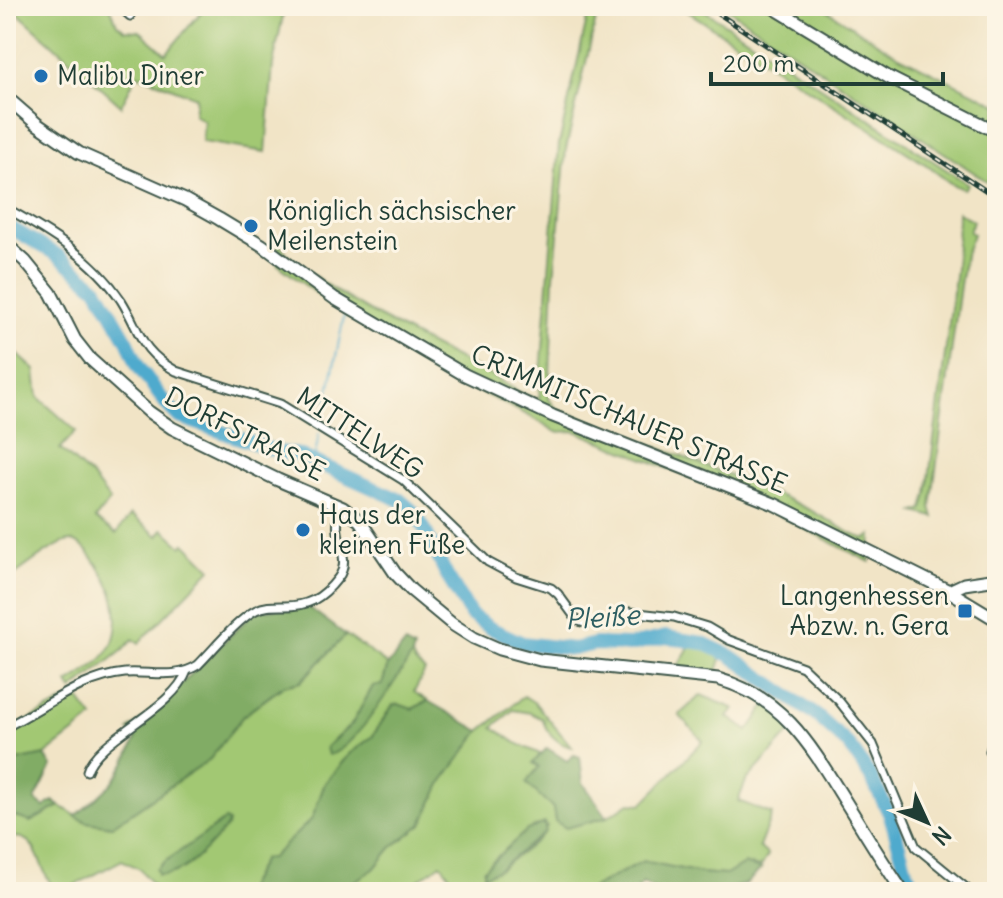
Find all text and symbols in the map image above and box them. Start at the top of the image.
scale bar [711,36,943,86]
text: 200 m [723,48,795,78]
place label: Malibu Diner [57,59,204,92]
marker: Malibu Diner [32,67,50,85]
place label: Königlich sächsischer Meilenstein [267,194,516,257]
marker: Königlich sächsischer Meilenstein [242,217,260,235]
street label: CRIMMITSCHAUER STRASSE [466,337,792,500]
street label: DORFSTRASSE [160,379,331,488]
street label: MITTELWEG [291,379,430,486]
place label: Haus der kleinen Füße [319,498,465,561]
marker: Haus der kleinen Füße [294,521,312,539]
place label: Langenhessen Abzw. n. Gera [780,579,949,642]
water label: Pleiße [563,596,642,638]
marker: Langenhessen Abzw. n. Gera [956,602,974,620]
north arrow [887,782,967,862]
text: N [926,821,957,851]

